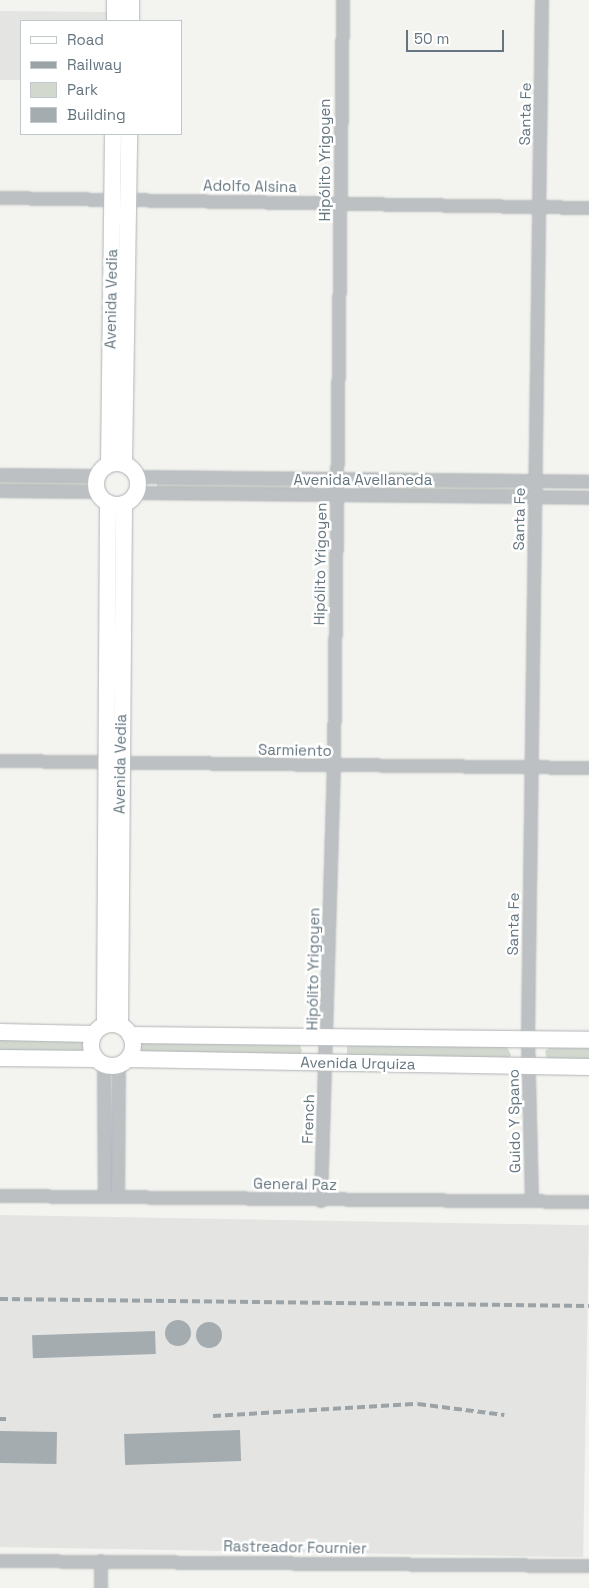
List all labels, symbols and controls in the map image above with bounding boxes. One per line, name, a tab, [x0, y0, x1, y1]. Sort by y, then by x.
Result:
legend	[20, 20, 182, 135]
scale bar	[409, 20, 506, 52]
text: 50 m	[414, 29, 449, 48]
text: Road	[67, 30, 104, 49]
text: Railway	[67, 55, 122, 74]
text: Park	[67, 80, 98, 99]
street label: Santa Fe	[515, 82, 535, 146]
street label: Hipólito Yrigoyen	[316, 98, 334, 222]
text: Building	[67, 105, 126, 124]
street label: Adolfo Alsina	[203, 176, 297, 196]
street label: Avenida Vedia	[101, 249, 121, 349]
street label: Avenida Avellaneda	[293, 471, 433, 489]
street label: Santa Fe	[509, 487, 529, 551]
street label: Hipólito Yrigoyen	[310, 502, 330, 626]
street label: Avenida Vedia	[110, 714, 130, 814]
street label: Sarmiento	[258, 740, 332, 760]
street label: Santa Fe	[503, 892, 523, 956]
street label: Hipólito Yrigoyen	[303, 907, 323, 1031]
street label: Avenida Urquiza	[300, 1053, 416, 1073]
street label: Guido Y Spano	[504, 1069, 524, 1173]
street label: French	[298, 1094, 318, 1144]
street label: General Paz	[253, 1174, 337, 1194]
street label: Rastreador Fournier	[223, 1537, 367, 1557]

